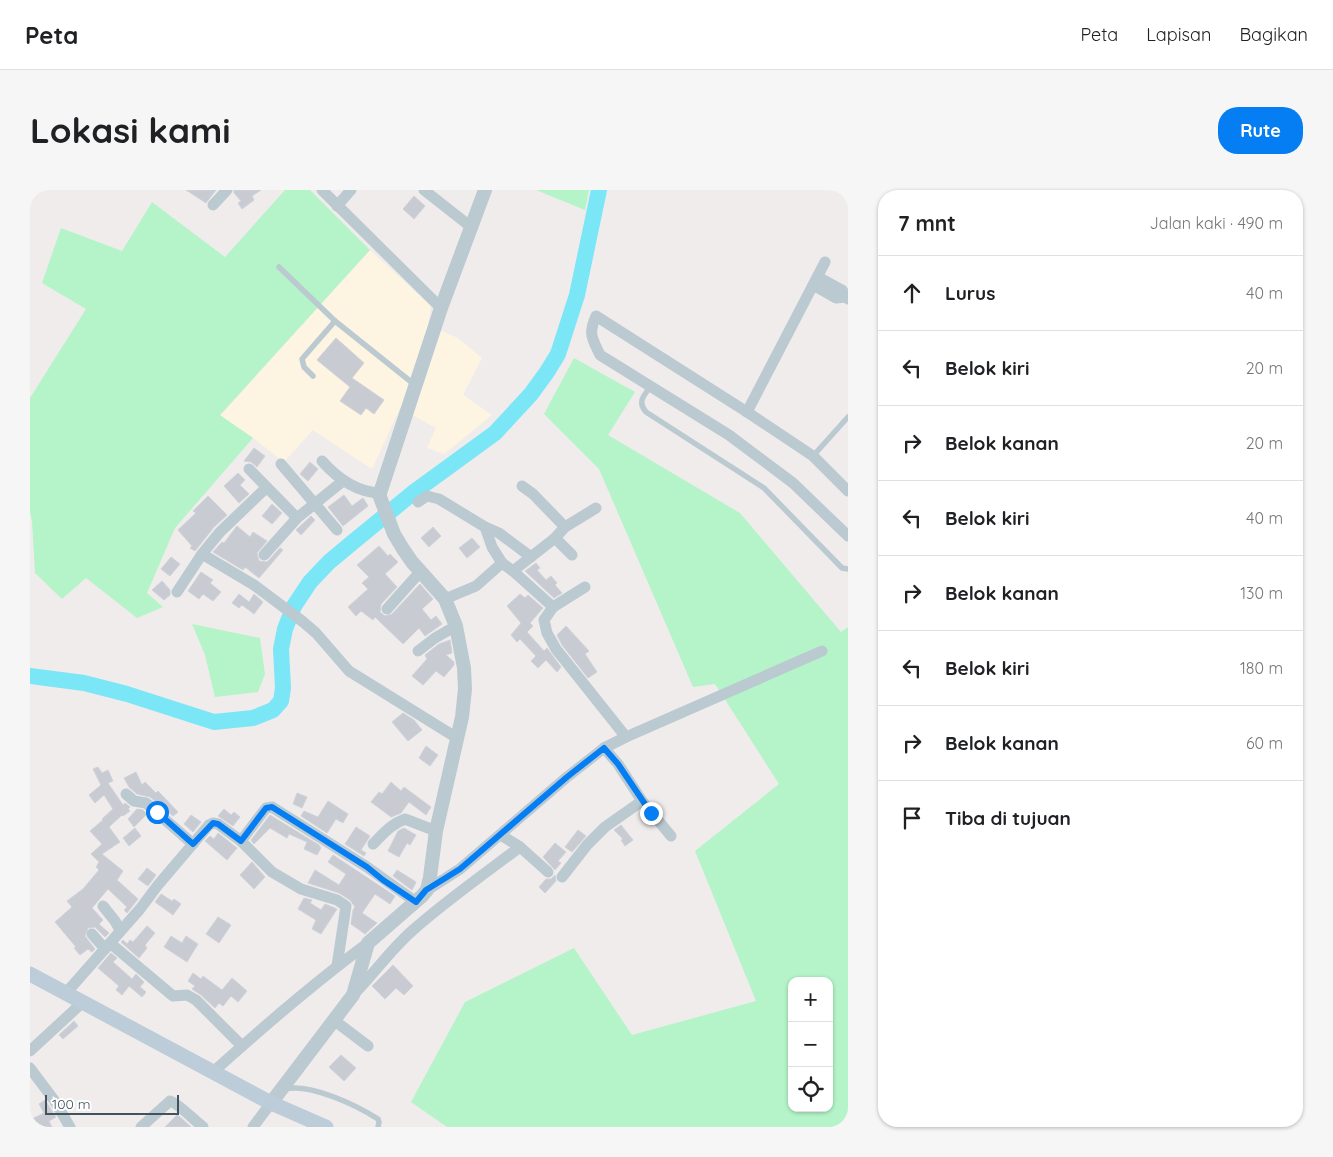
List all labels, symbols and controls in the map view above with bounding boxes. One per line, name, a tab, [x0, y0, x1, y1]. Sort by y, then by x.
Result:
text: Peta	[25, 20, 78, 50]
text: Peta	[1081, 23, 1118, 46]
text: Lapisan	[1146, 23, 1211, 46]
text: Bagikan	[1239, 23, 1308, 46]
button: Rute	[1218, 107, 1303, 154]
text: Lokasi kami	[30, 108, 230, 152]
text: 7 mnt	[898, 210, 956, 236]
text: Jalan kaki · 490 m	[1150, 213, 1283, 233]
icon: ahead	[898, 279, 926, 307]
text: Lurus	[945, 281, 995, 305]
text: 40 m	[1246, 283, 1283, 303]
icon: left	[898, 354, 926, 382]
text: Belok kiri	[945, 356, 1030, 380]
text: 20 m	[1246, 358, 1283, 378]
icon: right	[898, 429, 926, 457]
text: Belok kanan	[945, 431, 1059, 455]
text: 20 m	[1246, 433, 1283, 453]
icon: left	[898, 504, 926, 532]
text: Belok kiri	[945, 506, 1030, 530]
text: 40 m	[1246, 508, 1283, 528]
icon: right	[898, 579, 926, 607]
text: Belok kanan	[945, 581, 1059, 605]
text: 130 m	[1240, 583, 1283, 603]
icon: left	[898, 654, 926, 682]
text: Belok kiri	[945, 656, 1030, 680]
text: 180 m	[1240, 658, 1283, 678]
icon: right	[898, 729, 926, 757]
text: Belok kanan	[945, 731, 1059, 755]
text: 60 m	[1246, 733, 1283, 753]
route start	[146, 801, 169, 824]
route end	[640, 802, 663, 825]
icon: arrive	[898, 804, 926, 832]
text: Tiba di tujuan	[945, 806, 1071, 830]
map controls	[788, 977, 833, 1112]
button: +	[788, 977, 833, 1022]
button: −	[788, 1022, 833, 1067]
button: locate	[788, 1067, 833, 1112]
scale bar	[45, 1092, 179, 1115]
text: 100 m	[52, 1095, 90, 1113]

